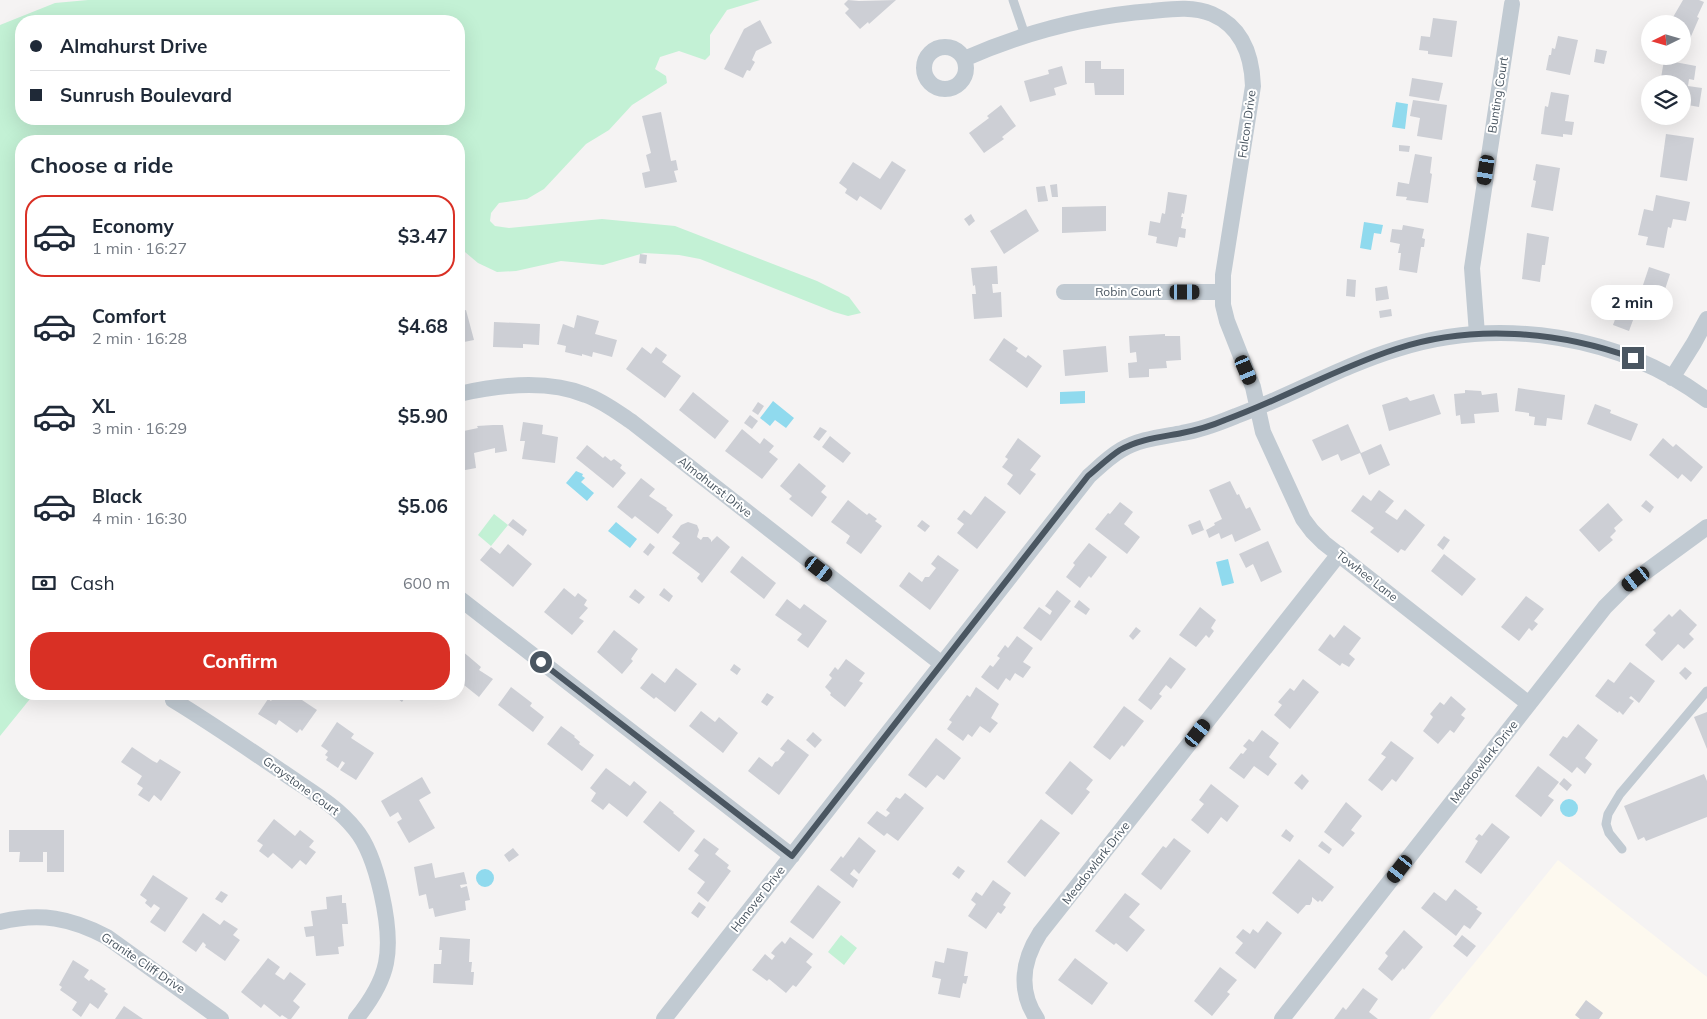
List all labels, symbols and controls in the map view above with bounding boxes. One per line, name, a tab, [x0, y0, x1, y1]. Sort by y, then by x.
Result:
north arrow	[1641, 15, 1691, 65]
map controls	[1641, 15, 1691, 125]
text: Almahurst Drive	[60, 34, 208, 58]
street label: Bunting Court	[1484, 56, 1511, 134]
button: layers	[1641, 75, 1691, 125]
text: Sunrush Boulevard	[60, 83, 232, 107]
street label: Falcon Drive	[1234, 89, 1259, 159]
text: Choose a ride	[30, 151, 173, 179]
car	[1476, 154, 1495, 186]
icon: car	[32, 214, 77, 259]
text: Economy	[92, 214, 174, 238]
text: $3.47	[398, 224, 448, 248]
text: 1 min · 16:27	[92, 238, 187, 258]
street label: Robin Court	[1095, 284, 1161, 299]
car	[1170, 285, 1200, 300]
callout: 2 min	[1592, 286, 1674, 320]
text: 2 min	[1611, 292, 1653, 312]
icon: car	[32, 304, 77, 349]
text: Comfort	[92, 304, 166, 328]
text: $4.68	[398, 314, 448, 338]
text: 2 min · 16:28	[92, 328, 187, 348]
route end	[1622, 347, 1644, 369]
car	[1233, 353, 1258, 387]
icon: car	[32, 394, 77, 439]
text: XL	[92, 394, 115, 418]
text: $5.90	[398, 404, 448, 428]
text: 3 min · 16:29	[92, 418, 187, 438]
street label: Almahurst Drive	[675, 453, 755, 520]
icon: car	[32, 484, 77, 529]
text: Black	[92, 484, 142, 508]
text: $5.06	[398, 494, 448, 518]
text: 4 min · 16:30	[92, 508, 187, 528]
street label: Towhee Lane	[1334, 547, 1401, 604]
car	[802, 554, 835, 584]
car	[1619, 564, 1652, 594]
icon: cash	[30, 569, 58, 597]
text: Cash	[70, 571, 115, 595]
text: 600 m	[403, 573, 450, 593]
button: Confirm	[30, 632, 450, 690]
route start	[530, 651, 552, 673]
car	[1182, 717, 1213, 749]
street label: Meadowlark Drive	[1447, 717, 1521, 806]
street label: Graystone Court	[260, 753, 342, 818]
street label: Meadowlark Drive	[1059, 818, 1133, 907]
car	[1384, 853, 1415, 885]
street label: Hanover Drive	[727, 863, 788, 935]
street label: Granite Cliff Drive	[98, 929, 188, 996]

